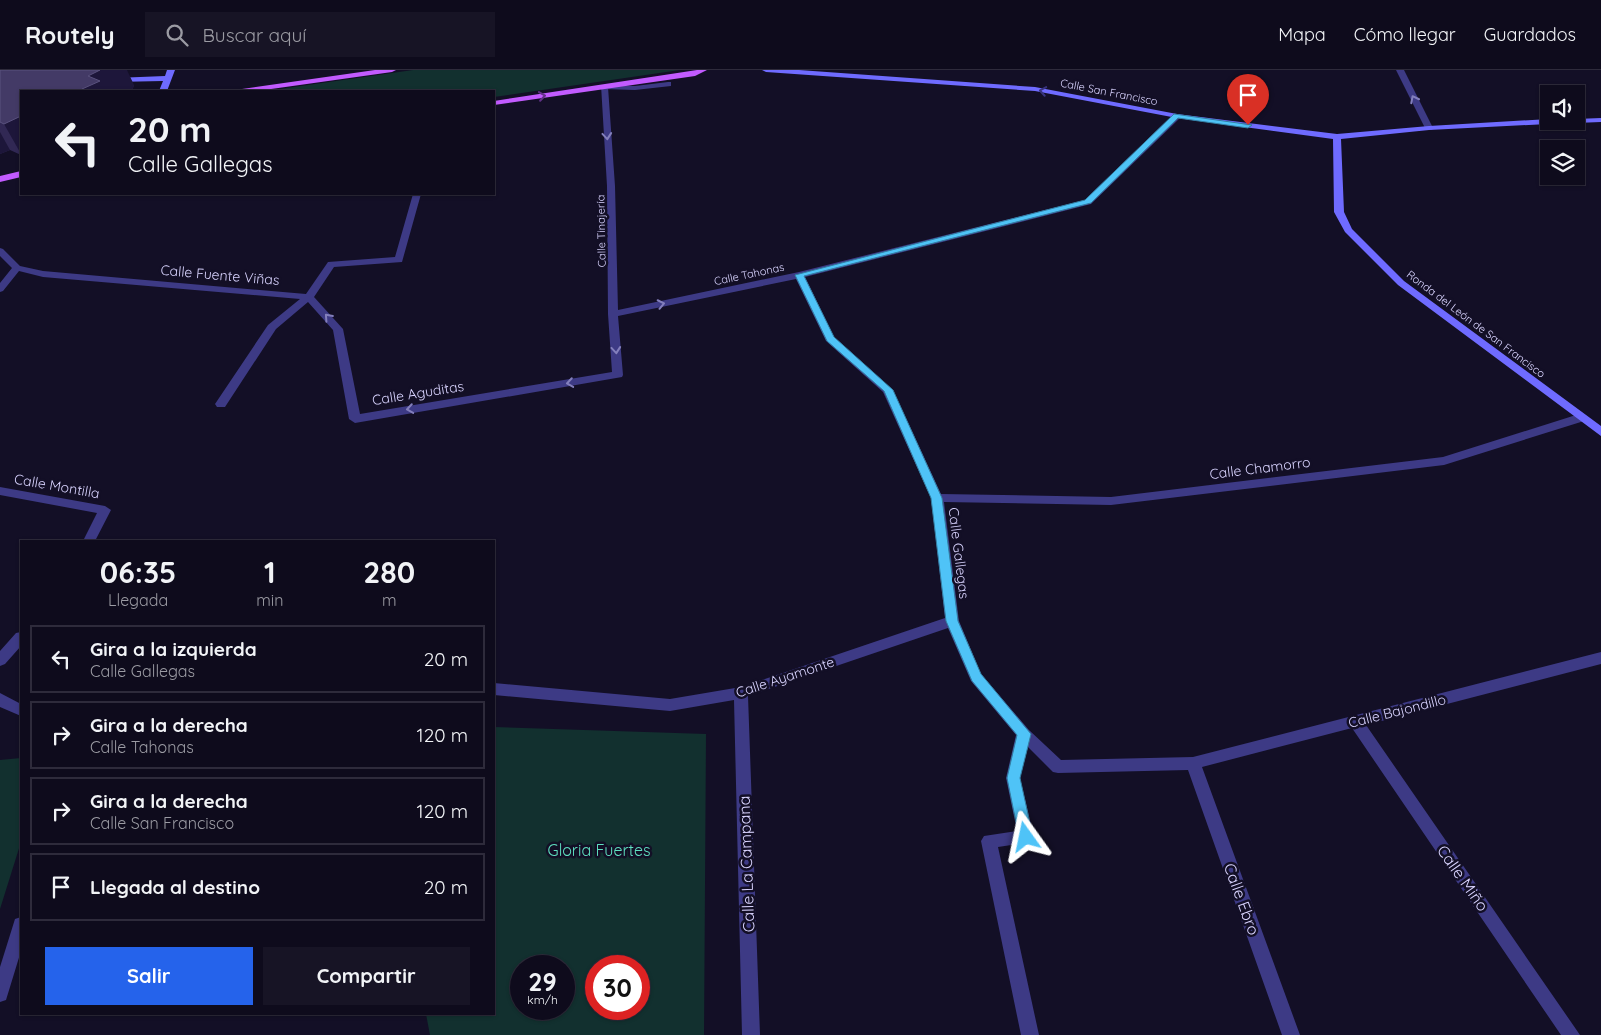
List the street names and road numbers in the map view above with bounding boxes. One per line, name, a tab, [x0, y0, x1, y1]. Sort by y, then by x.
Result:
street label: Calle San Francisco	[1059, 76, 1159, 108]
street label: Calle Tinajería	[593, 195, 609, 267]
street label: Calle Tahonas	[713, 260, 785, 288]
street label: Calle Fuente Viñas	[160, 261, 280, 289]
street label: Ronda del León de San Francisco	[1404, 267, 1548, 381]
street label: Calle Aguditas	[371, 377, 465, 409]
street label: Calle Chamorro	[1209, 453, 1311, 483]
street label: Calle Montilla	[13, 470, 101, 502]
street label: Calle Gallegas	[944, 506, 974, 600]
street label: Calle Ayamonte	[733, 653, 837, 701]
street label: Calle Bajondillo	[1346, 690, 1448, 732]
street label: Calle La Campana	[734, 795, 758, 933]
street label: Calle Miño	[1433, 841, 1493, 915]
street label: Calle Ebro	[1220, 860, 1264, 938]

